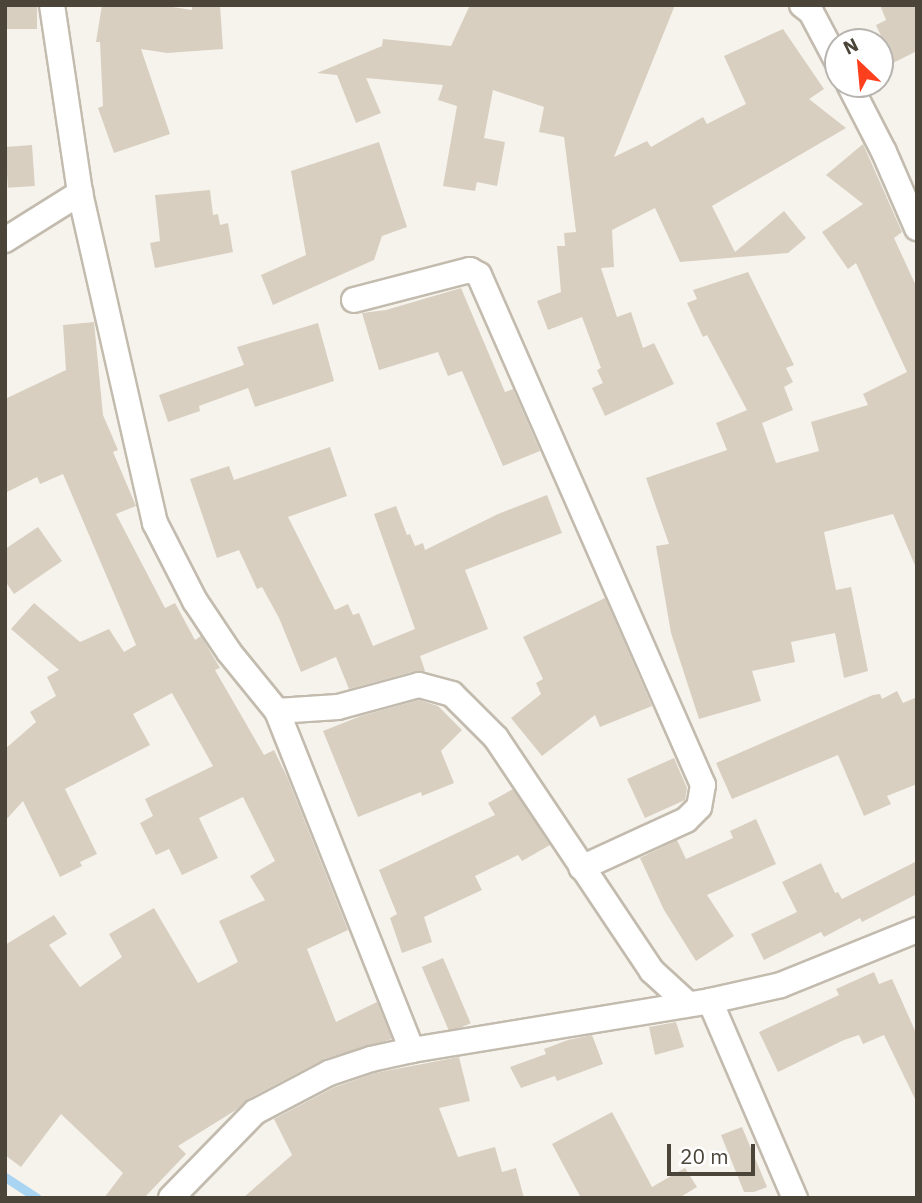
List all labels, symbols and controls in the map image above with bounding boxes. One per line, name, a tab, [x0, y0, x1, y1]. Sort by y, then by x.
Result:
north arrow	[824, 28, 894, 98]
text: N	[839, 32, 862, 60]
scale bar	[670, 1130, 758, 1174]
text: 20 m	[680, 1142, 729, 1170]

